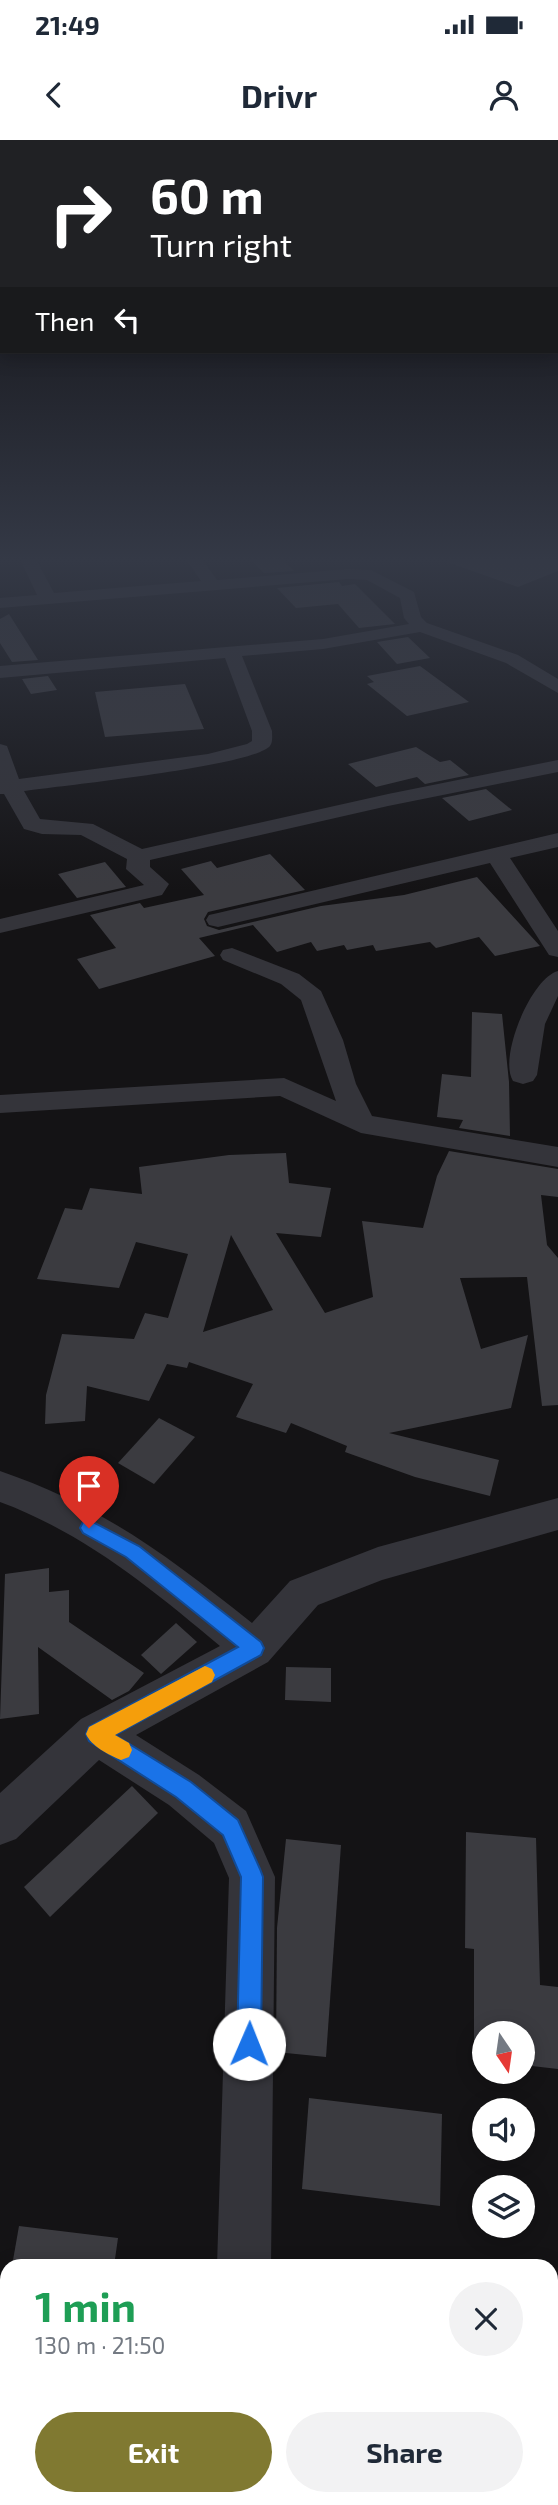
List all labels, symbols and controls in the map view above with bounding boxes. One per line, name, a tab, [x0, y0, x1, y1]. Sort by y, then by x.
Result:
text: 21:49	[35, 9, 100, 40]
icon: back	[35, 76, 73, 114]
text: Drivr	[241, 76, 317, 114]
icon: person	[485, 76, 523, 114]
text: 60 m	[150, 165, 264, 224]
icon: right	[35, 168, 126, 259]
text: Turn right	[150, 225, 292, 263]
icon: left	[108, 301, 146, 339]
text: Then	[35, 305, 94, 336]
pin	[59, 1456, 119, 1528]
icon: arrive	[70, 1467, 108, 1505]
position arrow	[212, 2007, 286, 2081]
north arrow	[472, 2021, 536, 2084]
map controls	[472, 2021, 535, 2238]
button: sound	[472, 2098, 535, 2161]
button: layers	[472, 2175, 535, 2238]
text: 1 min	[35, 2280, 136, 2330]
button: close	[449, 2282, 523, 2356]
text: 130 m · 21:50	[35, 2331, 165, 2359]
button: Exit	[35, 2412, 272, 2492]
button: Share	[286, 2412, 523, 2492]

